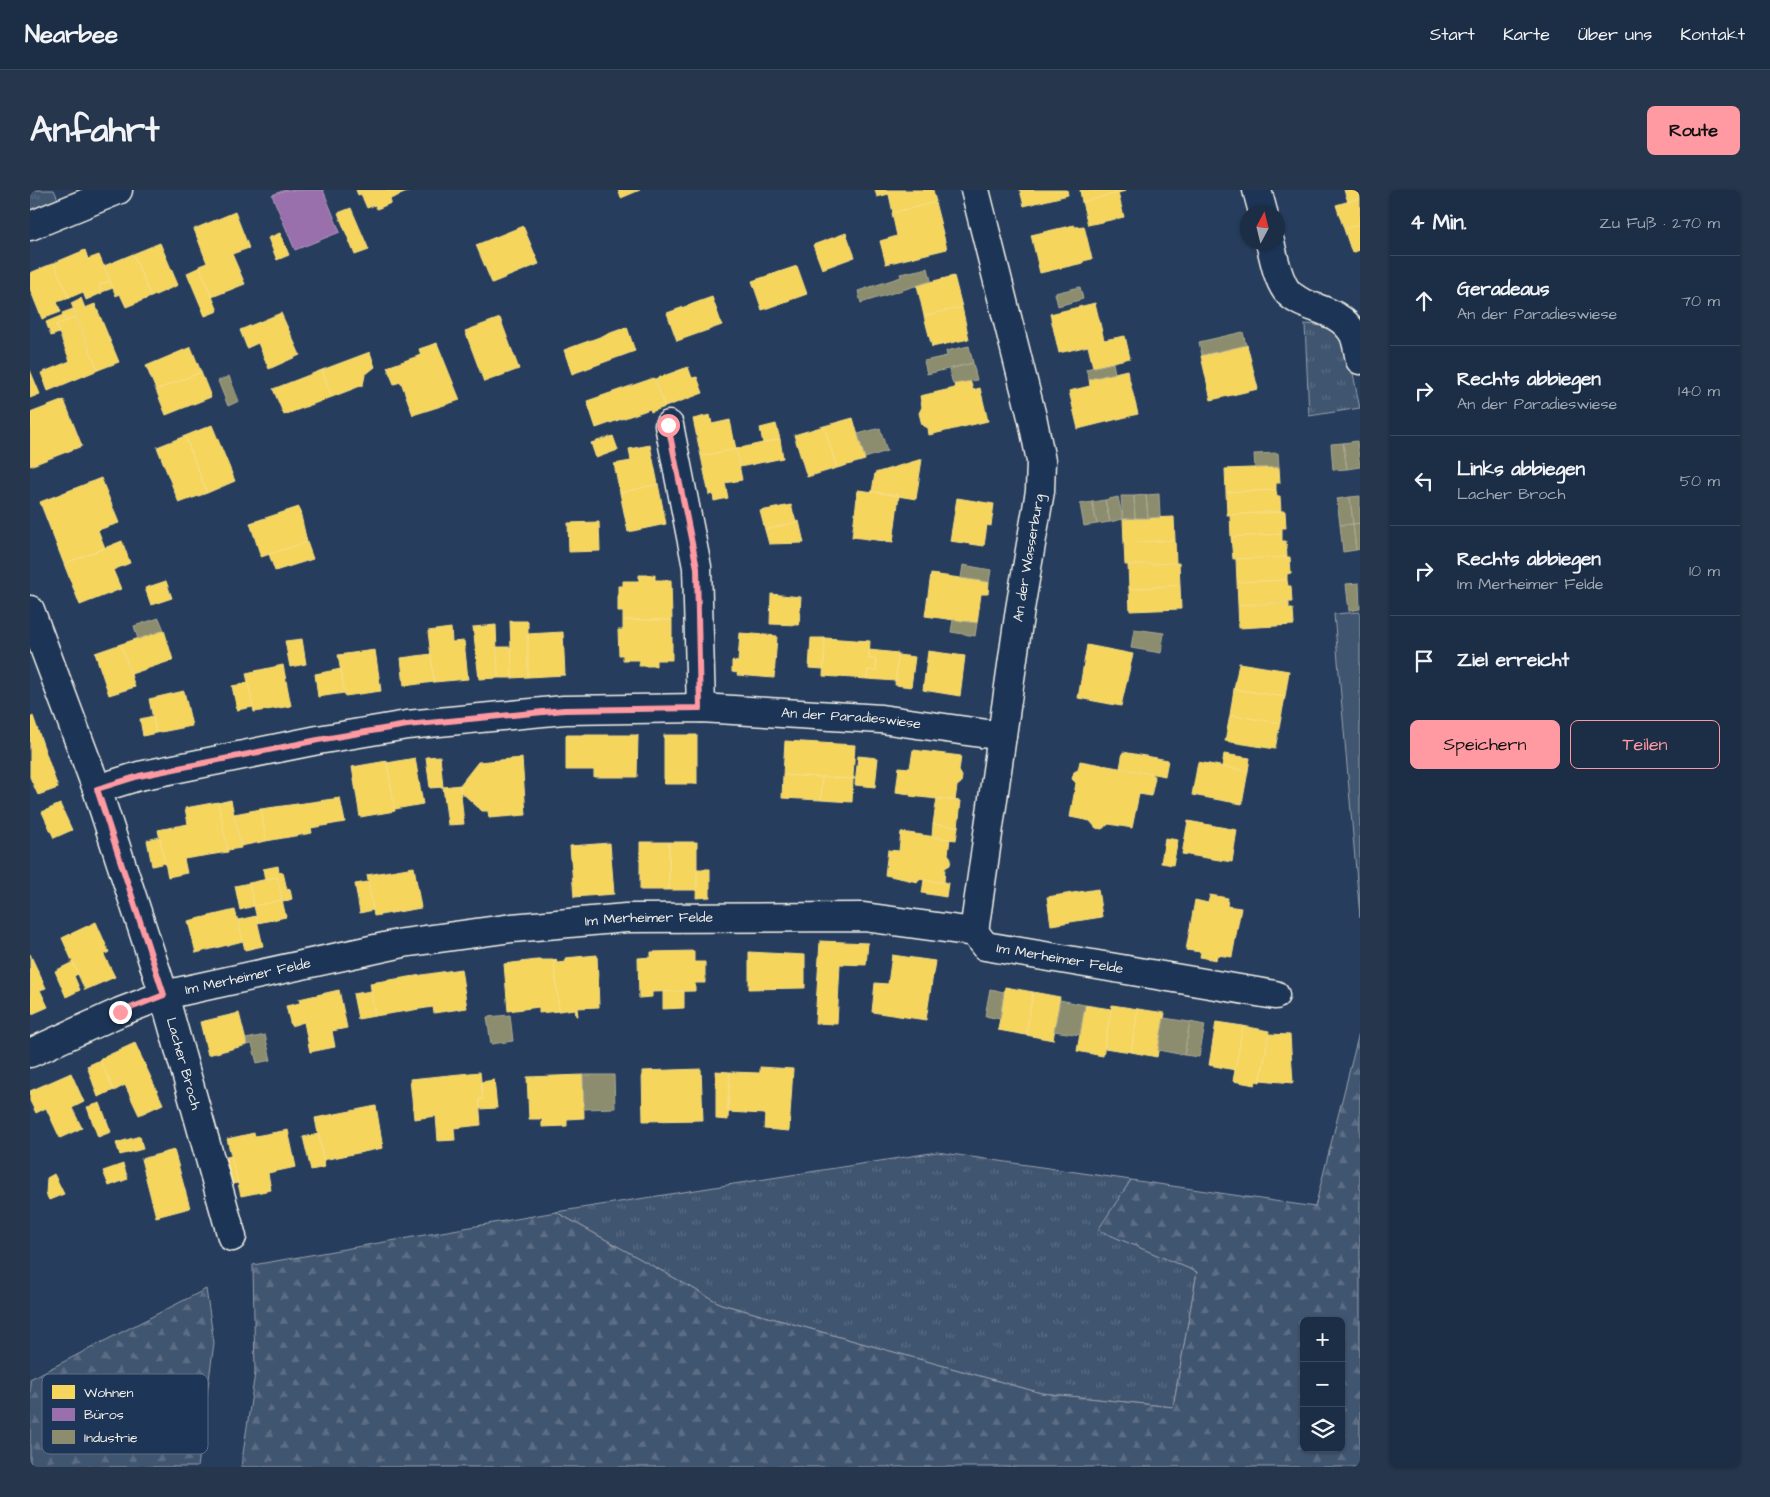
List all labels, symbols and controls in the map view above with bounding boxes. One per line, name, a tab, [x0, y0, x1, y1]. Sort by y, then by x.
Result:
text: Nearbee	[25, 18, 118, 52]
text: Start	[1430, 22, 1475, 47]
text: Karte	[1503, 22, 1550, 47]
text: Über uns	[1578, 22, 1652, 47]
text: Kontakt	[1680, 22, 1745, 47]
text: Anfahrt	[30, 106, 159, 155]
button: Route	[1647, 106, 1740, 155]
north arrow	[1240, 205, 1285, 250]
text: 4 Min.	[1410, 208, 1467, 237]
text: Zu Fuß · 270 m	[1599, 212, 1720, 234]
text: Geradeaus	[1457, 276, 1549, 303]
icon: ahead	[1410, 287, 1438, 315]
text: 70 m	[1681, 290, 1720, 312]
text: An der Paradieswiese	[1457, 303, 1617, 325]
text: Rechts abbiegen	[1457, 366, 1601, 393]
icon: right	[1410, 377, 1438, 405]
text: 140 m	[1678, 380, 1720, 402]
text: An der Paradieswiese	[1457, 393, 1617, 415]
route start	[657, 414, 680, 437]
text: Links abbiegen	[1457, 456, 1585, 483]
icon: left	[1410, 467, 1438, 495]
text: 50 m	[1680, 470, 1720, 492]
text: Lacher Broch	[1457, 483, 1565, 505]
street label: An der Wasserburg	[1008, 493, 1049, 623]
text: Rechts abbiegen	[1457, 546, 1601, 573]
icon: right	[1410, 557, 1438, 585]
text: 10 m	[1689, 560, 1720, 582]
text: Im Merheimer Felde	[1457, 573, 1603, 595]
icon: arrive	[1410, 647, 1438, 675]
text: Ziel erreicht	[1457, 647, 1569, 674]
street label: An der Paradieswiese	[781, 703, 923, 735]
button: Speichern	[1410, 720, 1560, 769]
button: Teilen	[1570, 720, 1720, 769]
street label: Im Merheimer Felde	[584, 908, 713, 932]
street label: Im Merheimer Felde	[995, 938, 1125, 979]
street label: Im Merheimer Felde	[183, 953, 313, 1000]
route end	[109, 1001, 132, 1024]
street label: Lacher Broch	[161, 1015, 206, 1112]
map controls	[1300, 1317, 1345, 1452]
button: +	[1300, 1317, 1345, 1362]
button: −	[1300, 1362, 1345, 1407]
legend	[42, 1374, 208, 1454]
text: Wohnen	[84, 1383, 134, 1403]
text: Büros	[84, 1405, 124, 1425]
button: layers	[1300, 1407, 1345, 1452]
text: Industrie	[84, 1428, 138, 1448]

